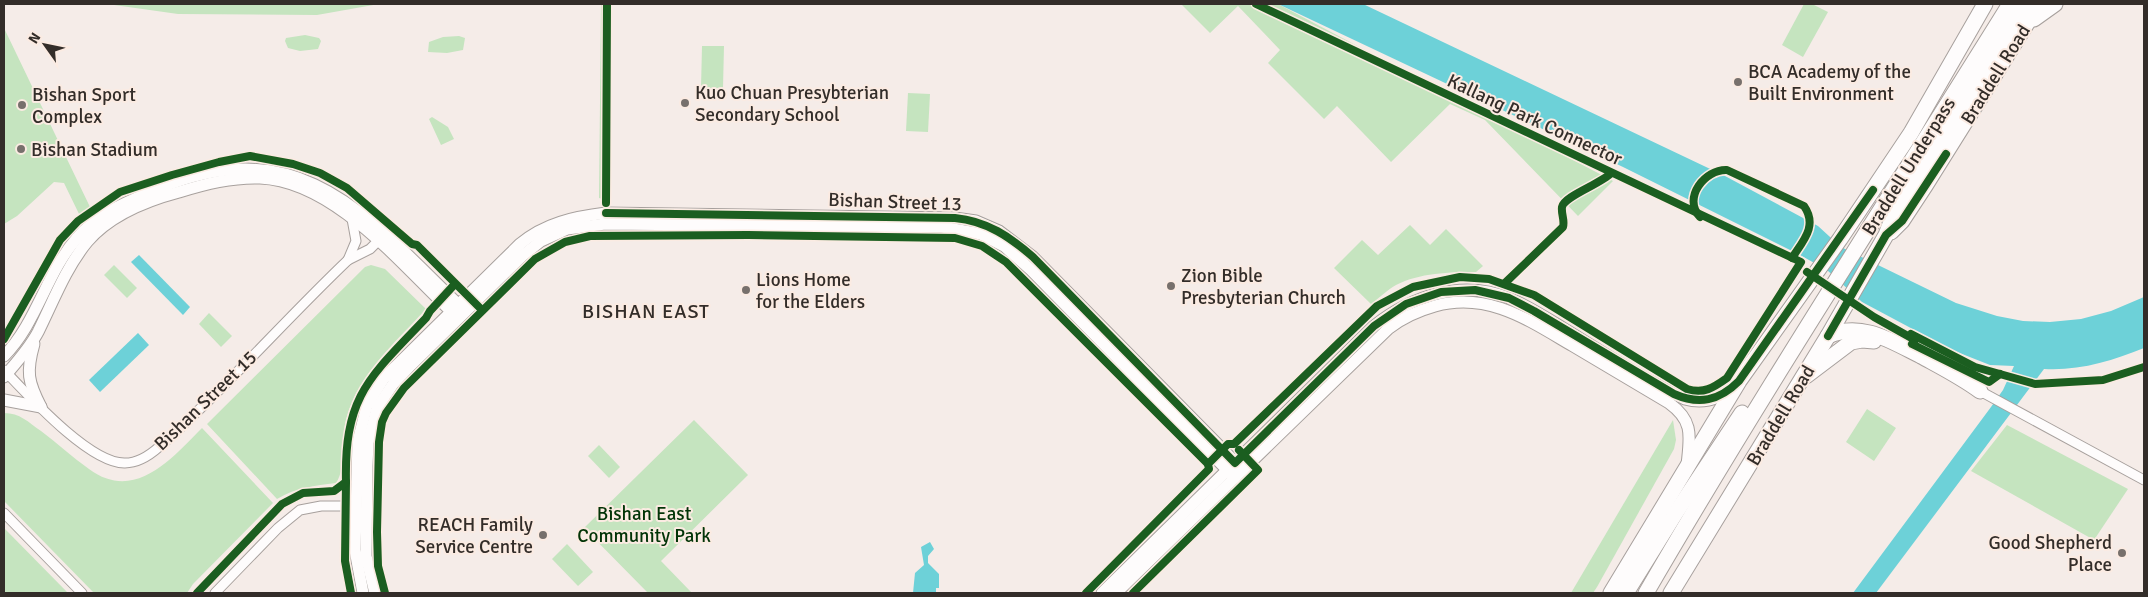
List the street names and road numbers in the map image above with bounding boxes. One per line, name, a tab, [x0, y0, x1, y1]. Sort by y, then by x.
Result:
street label: Braddell Road	[1956, 20, 2036, 129]
street label: Kallang Park Connector	[1443, 69, 1626, 171]
street label: Braddell Underpass	[1857, 93, 1961, 240]
street label: Bishan Street 13	[828, 188, 962, 216]
street label: Bishan Street 15	[149, 346, 262, 456]
street label: Braddell Road	[1741, 361, 1820, 470]

